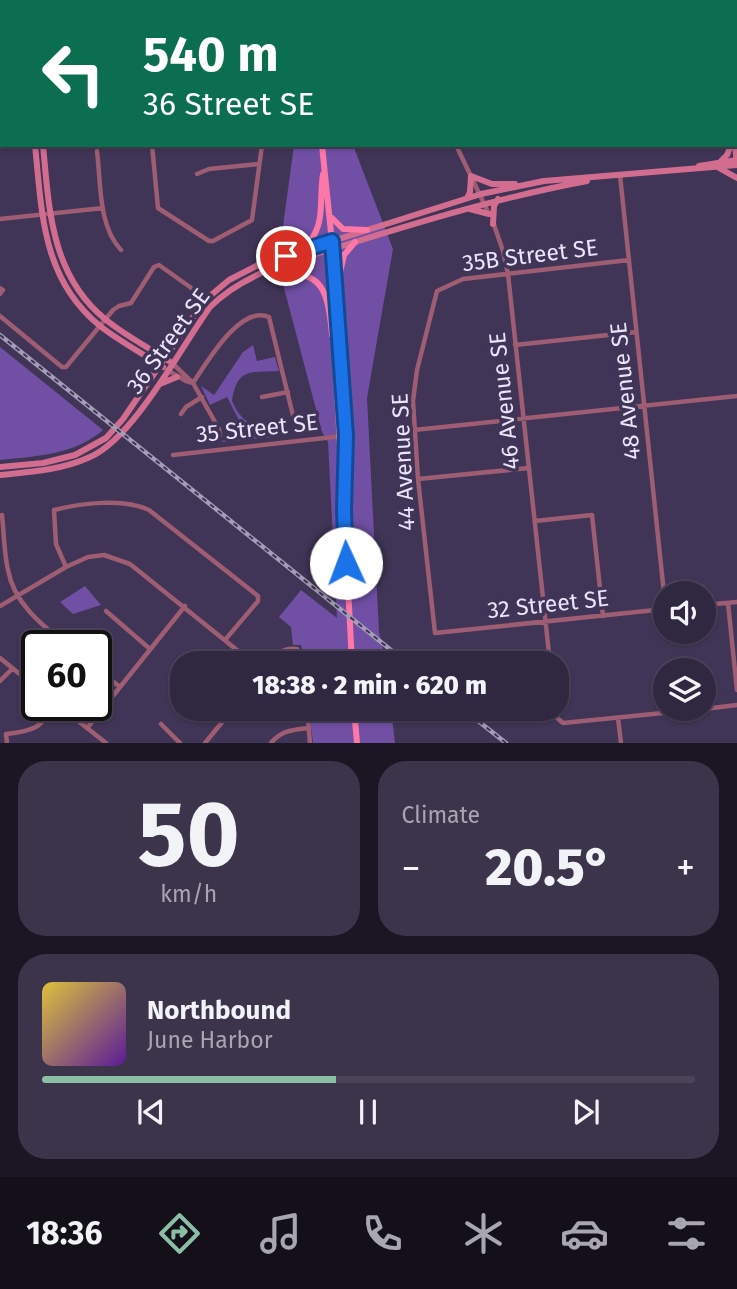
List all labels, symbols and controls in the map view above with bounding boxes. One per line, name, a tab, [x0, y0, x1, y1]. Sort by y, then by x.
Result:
text: 540 m	[143, 25, 279, 84]
icon: left	[28, 28, 119, 119]
text: 36 Street SE	[143, 85, 314, 123]
pin	[256, 226, 316, 286]
street label: 35B Street SE	[461, 233, 599, 277]
icon: arrive	[267, 237, 305, 275]
street label: 36 Street SE	[120, 283, 216, 399]
street label: 48 Avenue SE	[604, 321, 646, 461]
street label: 46 Avenue SE	[483, 331, 525, 471]
street label: 44 Avenue SE	[385, 392, 421, 532]
street label: 35 Street SE	[195, 408, 319, 448]
position arrow	[309, 526, 383, 600]
map controls	[653, 581, 716, 721]
button: sound	[653, 581, 716, 644]
street label: 32 Street SE	[486, 584, 610, 624]
speed limit sign: 60	[21, 630, 112, 721]
button: layers	[653, 658, 716, 721]
text: 18:38 · 2 min · 620 m	[252, 670, 487, 701]
text: 50	[138, 780, 240, 889]
text: Climate	[402, 801, 480, 829]
text: 20.5°	[485, 836, 611, 899]
text: −	[402, 845, 421, 891]
text: +	[676, 845, 695, 891]
text: km/h	[160, 880, 217, 908]
text: Northbound	[147, 995, 291, 1026]
text: June Harbor	[147, 1026, 273, 1054]
icon: previous	[132, 1093, 170, 1131]
icon: pause	[349, 1093, 387, 1131]
icon: next	[567, 1093, 605, 1131]
icon: directions	[155, 1209, 204, 1258]
icon: music	[256, 1209, 305, 1258]
icon: phone	[358, 1209, 407, 1258]
icon: climate	[459, 1209, 508, 1258]
icon: car	[560, 1209, 609, 1258]
icon: filters	[662, 1209, 711, 1258]
text: 18:36	[26, 1214, 103, 1252]

